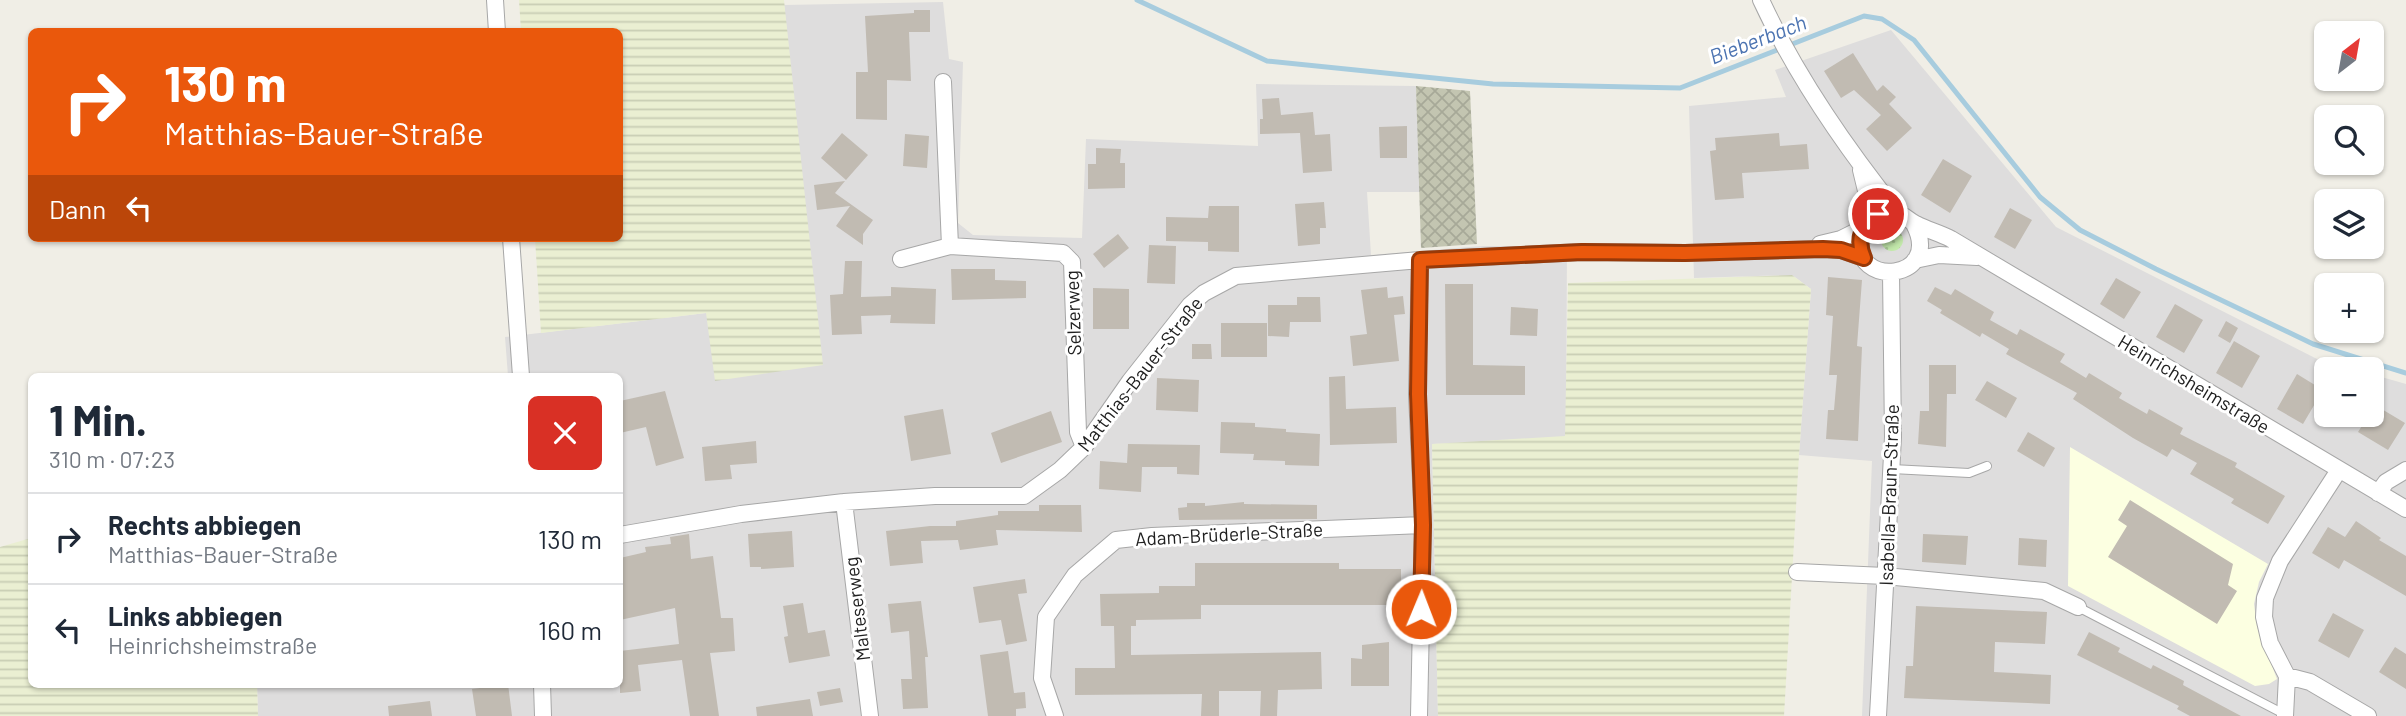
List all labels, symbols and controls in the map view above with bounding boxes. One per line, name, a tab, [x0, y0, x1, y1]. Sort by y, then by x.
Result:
water label: Bieberbach	[1705, 9, 1809, 69]
north arrow	[2314, 21, 2384, 91]
map controls	[2314, 21, 2384, 427]
text: 130 m	[164, 53, 286, 112]
icon: right	[49, 56, 140, 147]
button: search	[2314, 105, 2384, 175]
text: Matthias-Bauer-Straße	[164, 113, 484, 151]
pin	[1848, 184, 1908, 244]
icon: left	[120, 189, 158, 227]
button: layers	[2314, 189, 2384, 259]
text: Dann	[49, 193, 106, 224]
icon: arrive	[1859, 195, 1897, 233]
street label: Selzerweg	[1060, 270, 1085, 356]
button: +	[2314, 273, 2384, 343]
street label: Matthias-Bauer-Straße	[1072, 292, 1207, 456]
street label: Heinrichsheimstraße	[2114, 329, 2274, 438]
button: −	[2314, 357, 2384, 427]
text: 1 Min.	[49, 394, 147, 444]
button: close	[528, 396, 602, 470]
street label: Isabella-Braun-Straße	[1874, 404, 1903, 586]
text: 310 m · 07:23	[49, 445, 175, 473]
text: Rechts abbiegen	[108, 509, 301, 540]
street label: Adam-Brüderle-Straße	[1134, 517, 1324, 550]
icon: right	[49, 520, 87, 558]
text: 130 m	[538, 523, 602, 554]
text: Matthias-Bauer-Straße	[108, 540, 338, 568]
street label: Malteserweg	[839, 556, 874, 662]
position arrow	[1384, 572, 1458, 646]
text: Links abbiegen	[108, 600, 282, 631]
icon: left	[49, 611, 87, 649]
text: 160 m	[538, 614, 602, 645]
text: Heinrichsheimstraße	[108, 631, 317, 659]

